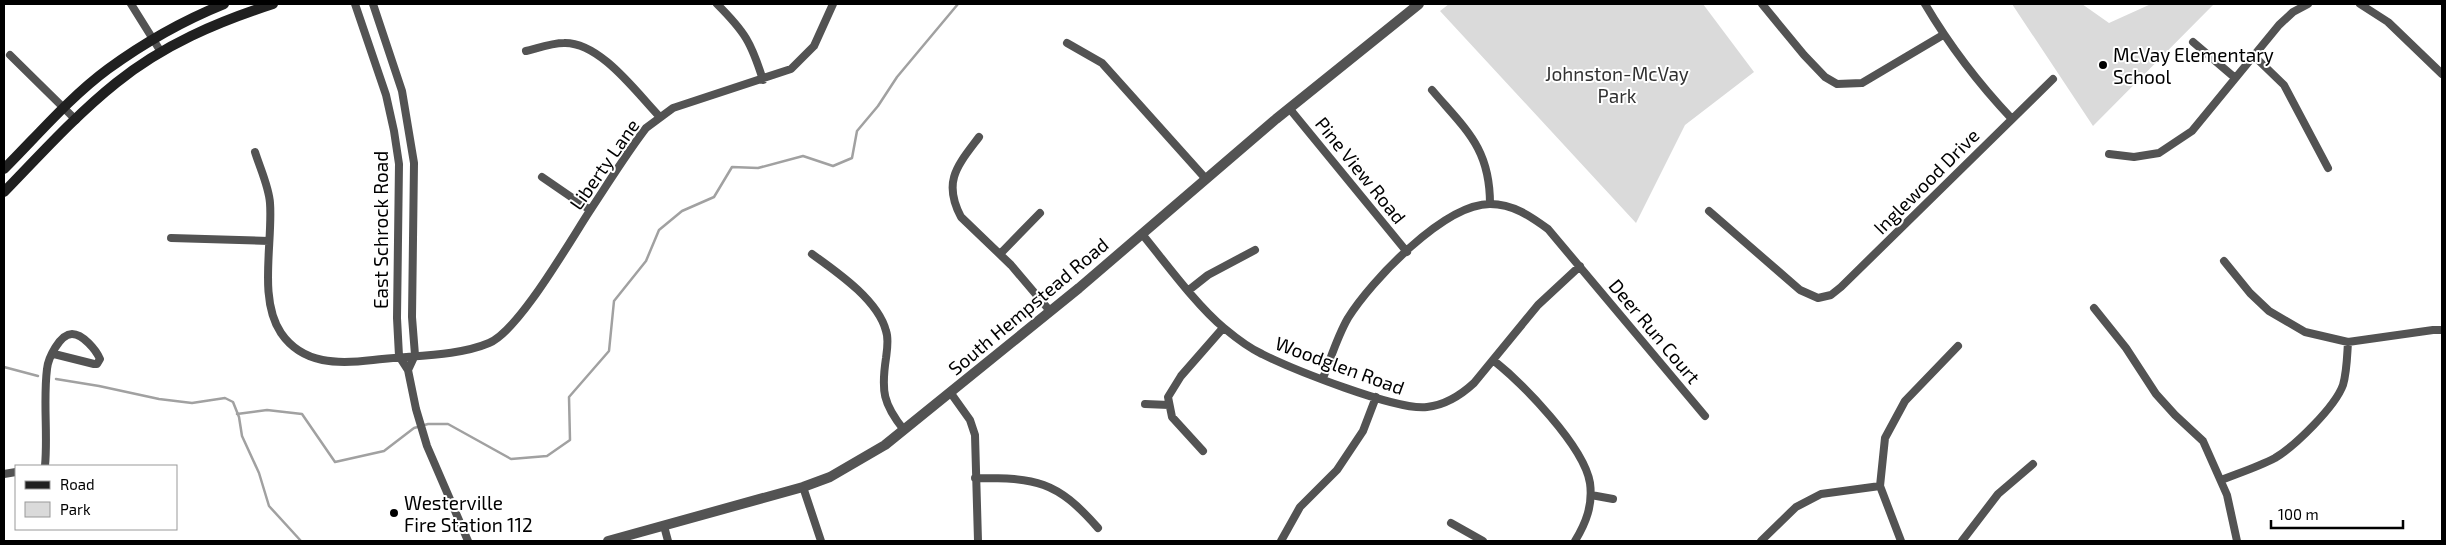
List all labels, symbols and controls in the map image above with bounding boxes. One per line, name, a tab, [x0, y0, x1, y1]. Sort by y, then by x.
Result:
place label: McVay Elementary School	[2113, 43, 2274, 88]
marker: McVay Elementary School	[2097, 59, 2109, 71]
park label: Johnston-McVay Park	[1545, 62, 1689, 107]
street label: Pine View Road	[1311, 112, 1411, 228]
street label: Liberty Lane	[564, 114, 644, 214]
street label: Inglewood Drive	[1868, 123, 1984, 239]
street label: East Schrock Road	[369, 151, 392, 309]
street label: South Hempstead Road	[943, 232, 1113, 380]
street label: Deer Run Court	[1605, 274, 1705, 388]
street label: Woodglen Road	[1272, 331, 1408, 399]
legend	[15, 465, 178, 530]
text: Road	[60, 475, 95, 493]
place label: Westerville Fire Station 112	[404, 491, 533, 536]
scale bar	[2271, 498, 2404, 530]
text: Park	[60, 500, 91, 518]
text: 100 m	[2278, 505, 2319, 523]
marker: Westerville Fire Station 112	[388, 507, 400, 519]

